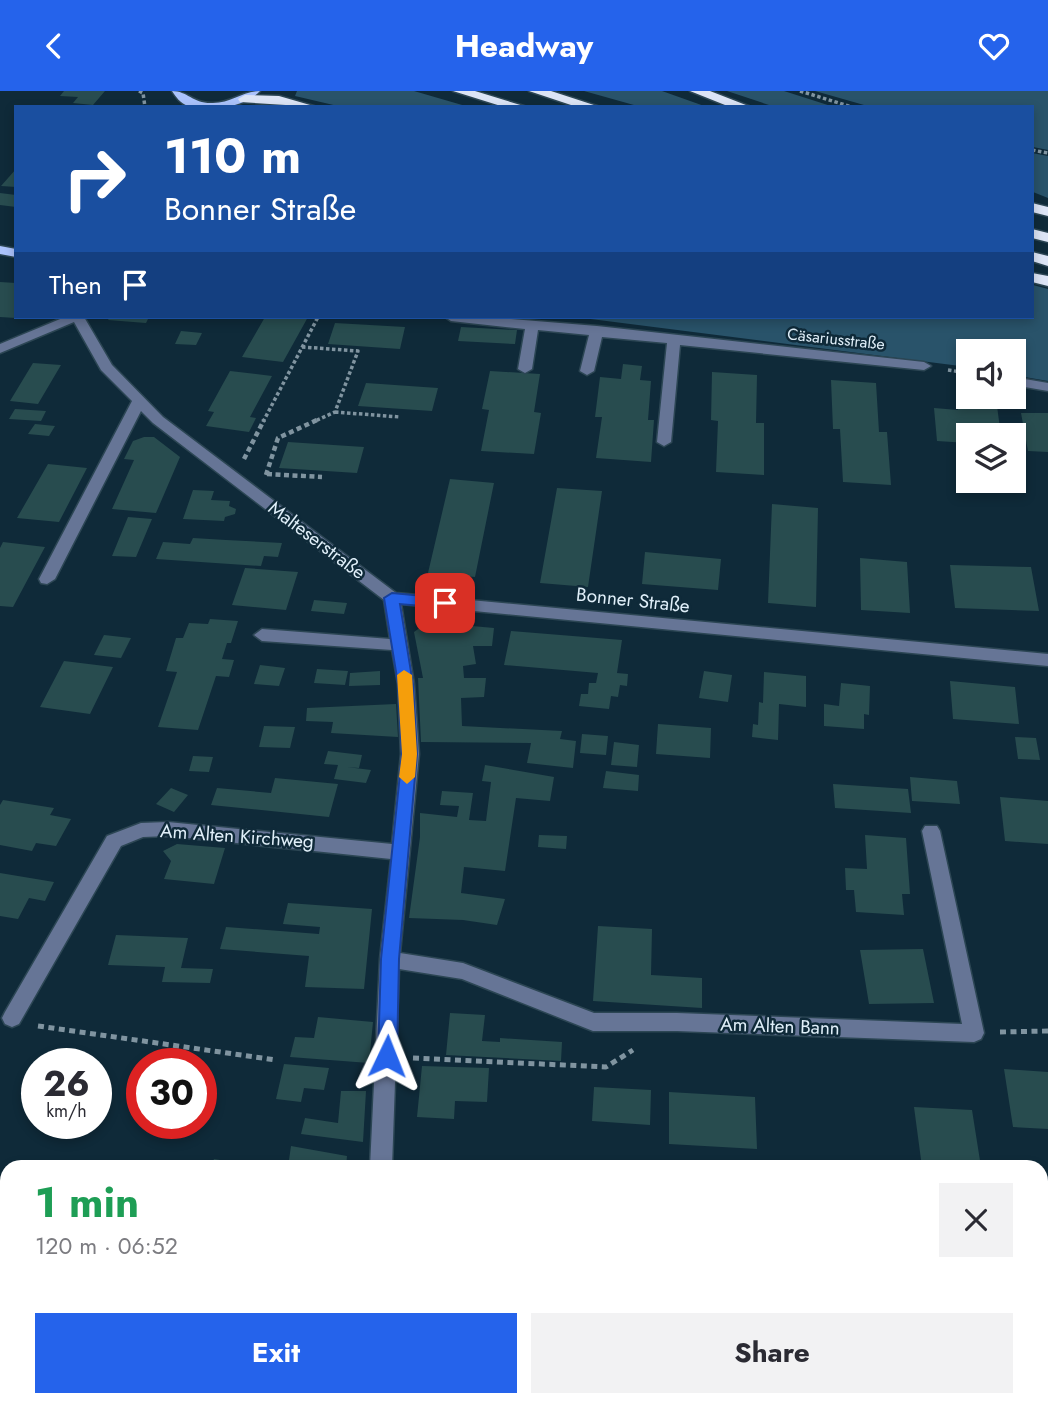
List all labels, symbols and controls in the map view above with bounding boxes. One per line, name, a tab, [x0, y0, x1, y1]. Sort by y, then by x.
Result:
text: Headway	[455, 23, 593, 69]
icon: back	[35, 27, 73, 65]
icon: heart	[975, 27, 1013, 65]
text: 110 m	[164, 121, 301, 191]
icon: right	[49, 133, 140, 224]
text: Bonner Straße	[164, 186, 356, 232]
text: Then	[49, 266, 102, 304]
icon: arrive	[116, 266, 154, 304]
street label: Cäsariusstraße	[786, 322, 886, 356]
map controls	[956, 339, 1026, 493]
button: sound	[956, 339, 1026, 409]
button: layers	[956, 423, 1026, 493]
street label: Malteserstraße	[263, 494, 371, 586]
pin	[415, 573, 475, 633]
street label: Bonner Straße	[575, 581, 691, 619]
icon: arrive	[426, 584, 464, 622]
street label: Am Alten Kirchweg	[159, 817, 315, 855]
street label: Am Alten Bann	[720, 1010, 840, 1042]
position arrow	[350, 1019, 424, 1093]
speed limit sign: 30	[126, 1048, 217, 1139]
text: 26	[43, 1059, 90, 1109]
text: km/h	[46, 1098, 87, 1124]
text: 1 min	[35, 1172, 139, 1233]
button: close	[939, 1183, 1013, 1257]
text: 120 m · 06:52	[35, 1229, 178, 1263]
button: Exit	[35, 1313, 517, 1393]
button: Share	[531, 1313, 1013, 1393]

